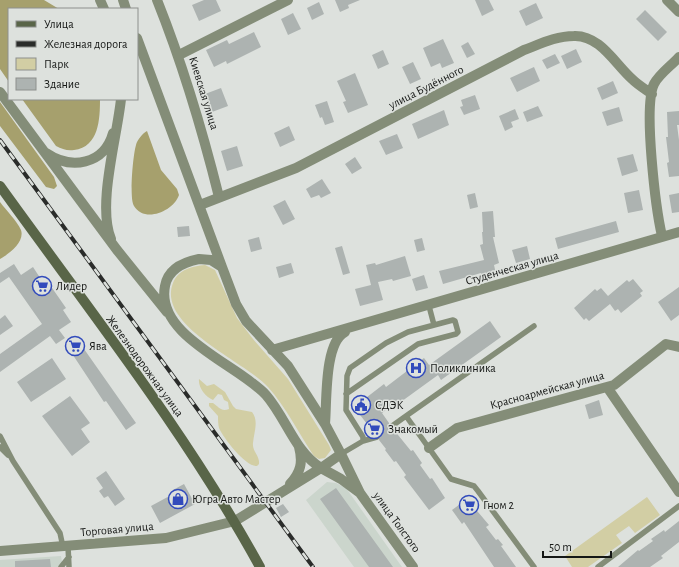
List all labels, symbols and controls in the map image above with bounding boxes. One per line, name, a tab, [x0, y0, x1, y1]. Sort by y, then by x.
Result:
legend	[8, 8, 138, 100]
text: Улица	[44, 18, 74, 30]
text: Железная дорога	[44, 38, 128, 50]
street label: Киевская улица	[186, 55, 221, 132]
text: Парк	[44, 58, 69, 70]
street label: улица Будённого	[386, 63, 466, 112]
text: Здание	[44, 78, 80, 90]
street label: Студенческая улица	[464, 249, 561, 288]
supermarket icon: Лидер	[31, 275, 53, 297]
place label: Лидер	[56, 280, 87, 292]
street label: Железнодорожная улица	[103, 313, 186, 420]
supermarket icon: Ява	[64, 335, 86, 357]
place label: Ява	[89, 340, 107, 352]
hospital icon: Поликлиника	[405, 357, 427, 379]
place label: Поликлиника	[430, 362, 496, 374]
street label: Красноармейская улица	[489, 369, 606, 412]
public building icon: СДЭК	[350, 394, 372, 416]
place label: СДЭК	[375, 399, 404, 411]
supermarket icon: Знакомый	[363, 418, 385, 440]
place label: Знакомый	[388, 423, 438, 435]
shop icon: Югра Авто Мастер	[167, 488, 189, 510]
street label: улица Толстого	[370, 489, 423, 555]
place label: Югра Авто Мастер	[192, 493, 281, 505]
supermarket icon: Гном 2	[458, 494, 480, 516]
place label: Гном 2	[483, 499, 515, 511]
street label: Торговая улица	[80, 520, 155, 539]
scale bar	[543, 533, 611, 559]
text: 50 m	[549, 541, 572, 553]

